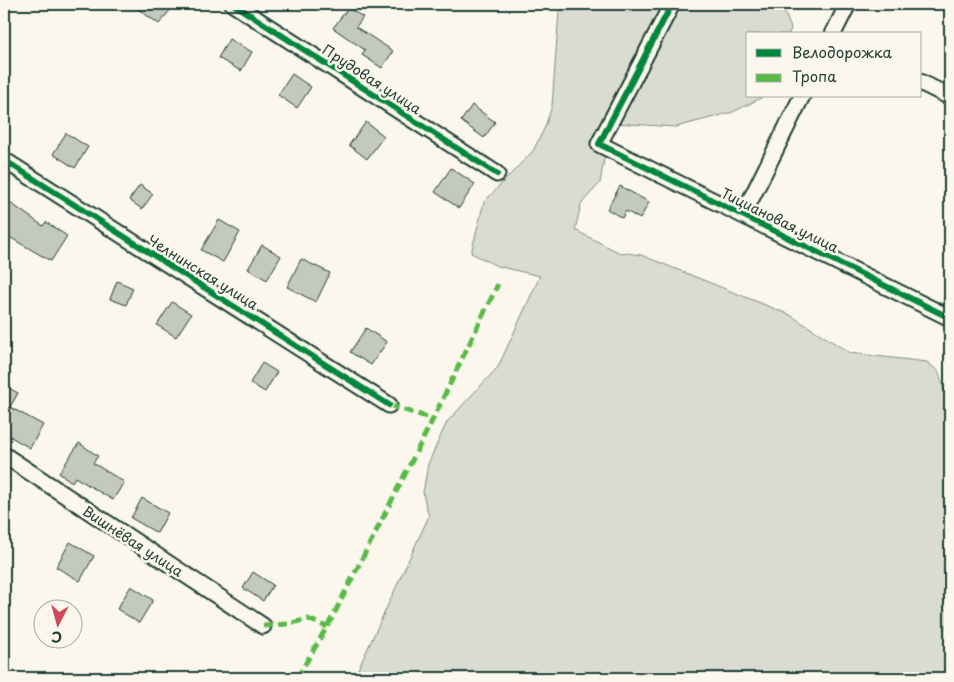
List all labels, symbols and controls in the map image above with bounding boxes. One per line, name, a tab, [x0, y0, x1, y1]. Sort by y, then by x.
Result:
legend	[746, 32, 922, 98]
street label: Прудовая улица	[318, 39, 426, 119]
text: Велодорожка	[792, 40, 893, 63]
text: Тропа	[792, 64, 837, 87]
street label: Тициановая улица	[718, 182, 842, 258]
street label: Челнинская улица	[143, 229, 263, 315]
street label: Вишнёвая улица	[78, 500, 188, 582]
north arrow	[32, 600, 82, 650]
text: С	[50, 626, 63, 648]

